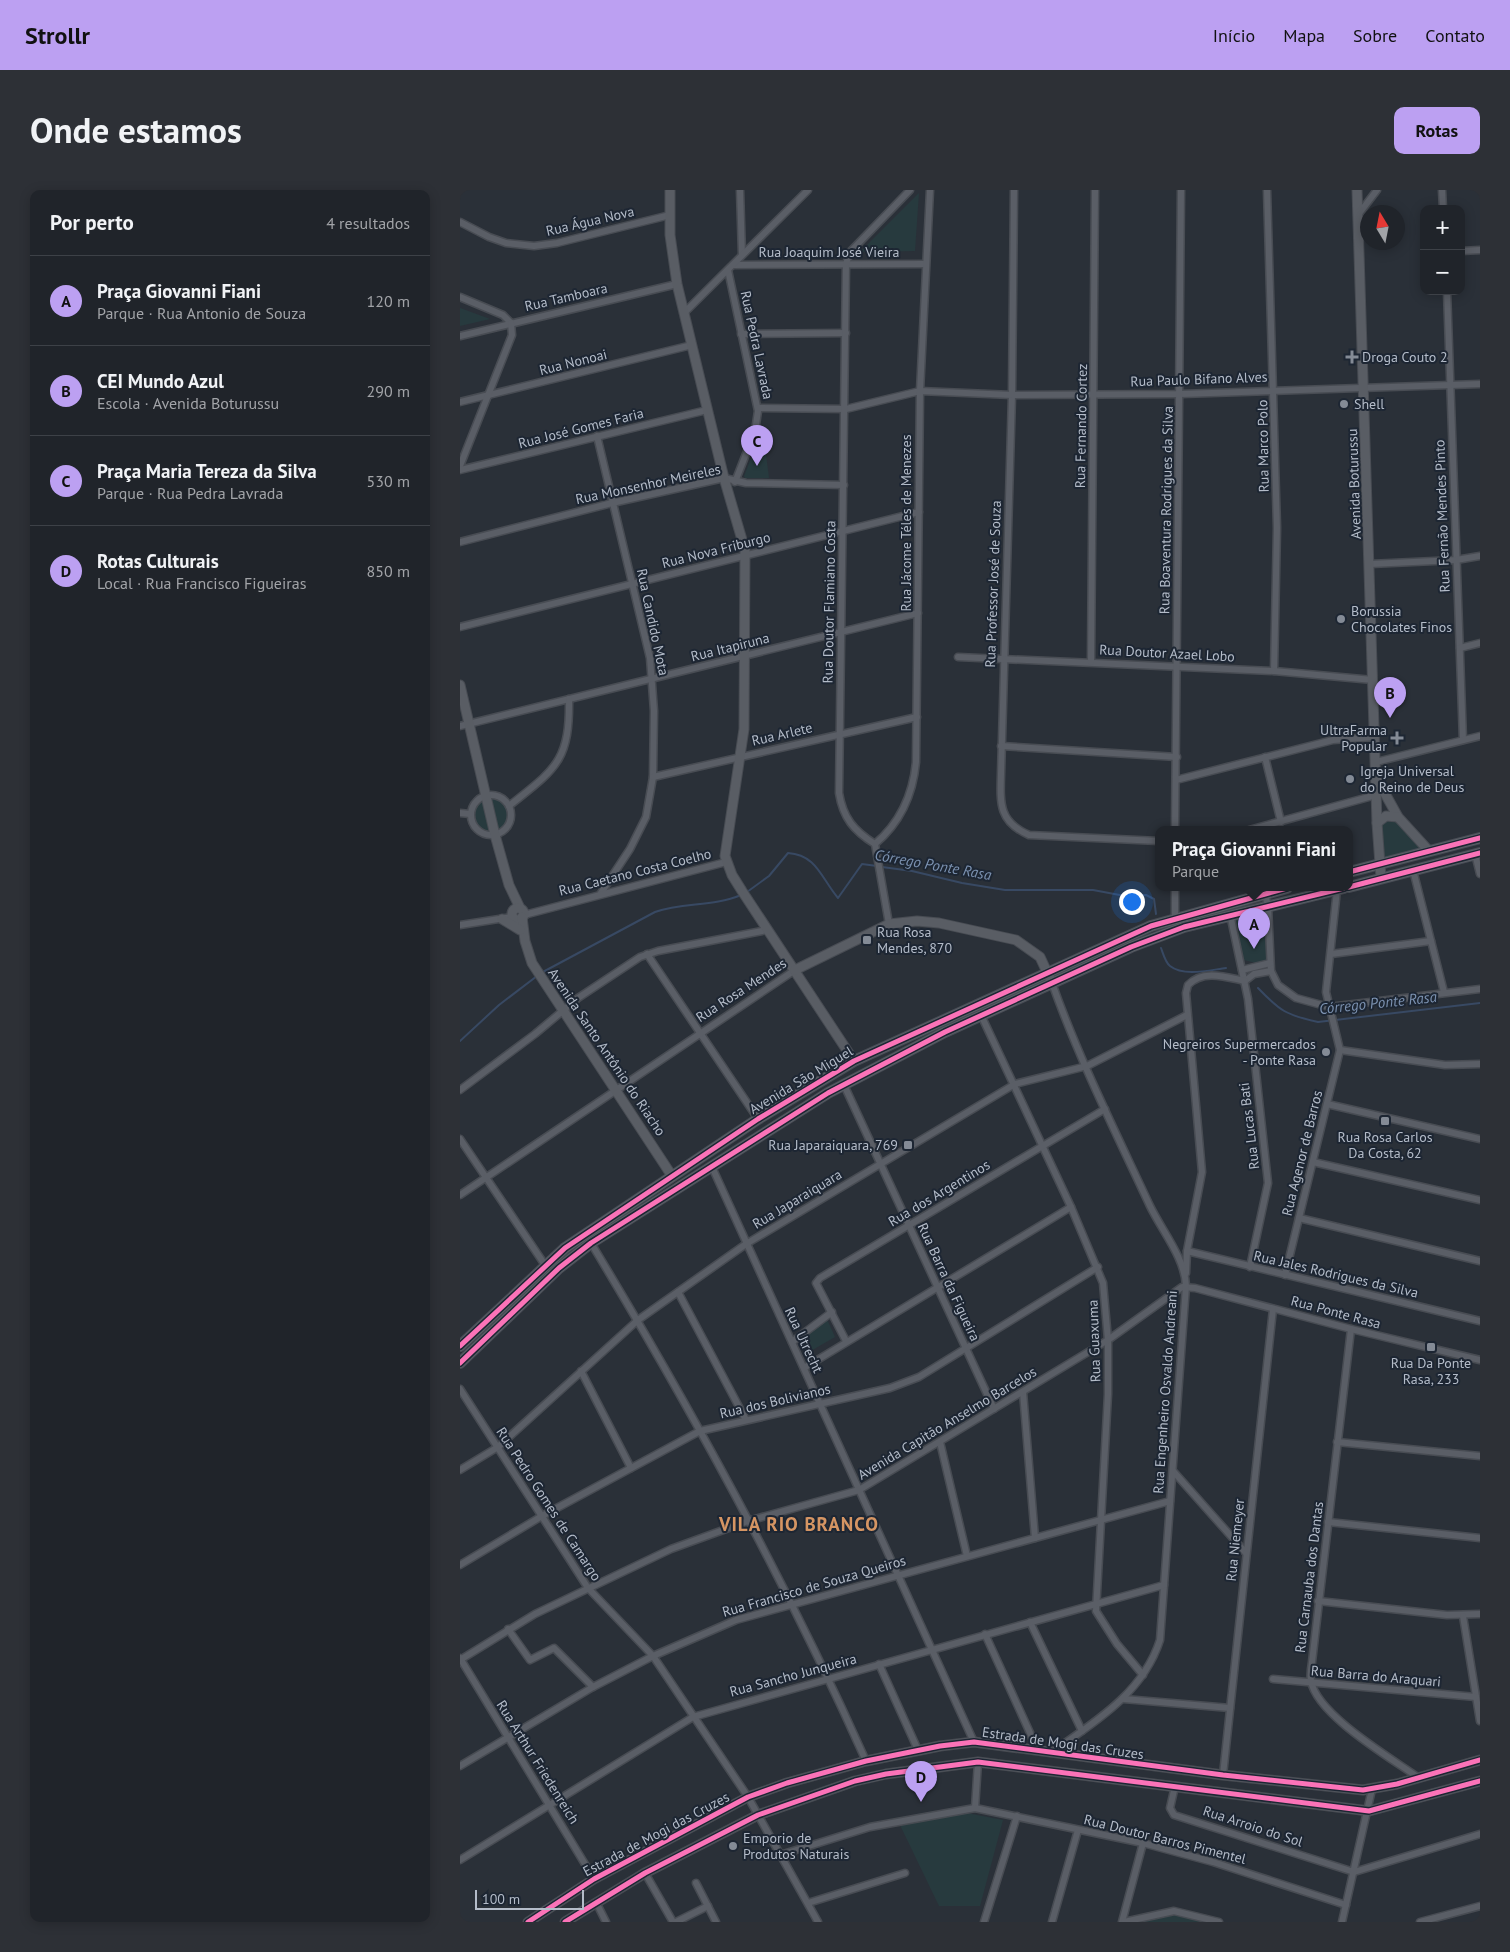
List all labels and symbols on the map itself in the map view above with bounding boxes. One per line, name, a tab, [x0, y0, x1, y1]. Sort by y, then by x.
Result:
street label: Rua Água Nova	[544, 202, 636, 240]
north arrow	[1360, 205, 1405, 250]
street label: Rua Joaquim José Vieira	[758, 243, 900, 261]
street label: Rua Tamboara	[523, 279, 609, 315]
street label: Rua Pedra Lavrada	[737, 289, 777, 401]
street label: Rua Nonoai	[537, 345, 609, 379]
place label: Droga Couto 2	[1362, 348, 1448, 366]
marker: Droga Couto 2	[1346, 351, 1358, 363]
street label: Rua Fernando Cortez	[1071, 364, 1091, 488]
street label: Rua Paulo Bifano Alves	[1130, 368, 1268, 390]
place label: Shell	[1354, 395, 1384, 413]
marker: Shell	[1338, 398, 1350, 410]
street label: Rua Marco Polo	[1253, 399, 1273, 493]
street label: Rua José Gomes Faria	[516, 404, 646, 452]
street label: Rua Boaventura Rodrigues da Silva	[1155, 406, 1177, 614]
pin: C	[741, 425, 773, 466]
street label: Avenida Boturussu	[1343, 428, 1365, 540]
street label: Rua Jácome Téles de Menezes	[897, 434, 915, 612]
street label: Rua Fernão Mendes Pinto	[1430, 439, 1454, 593]
street label: Rua Monsenhor Meireles	[574, 460, 722, 508]
street label: Rua Professor José de Souza	[981, 500, 1005, 668]
street label: Rua Doutor Flamiano Costa	[819, 520, 839, 684]
street label: Rua Nova Friburgo	[660, 528, 772, 572]
street label: Rua Candido Mota	[633, 567, 673, 677]
place label: Borussia Chocolates Finos	[1351, 602, 1452, 636]
marker: Borussia Chocolates Finos	[1335, 613, 1347, 625]
street label: Rua Itapiruna	[689, 629, 771, 665]
street label: Rua Doutor Azael Lobo	[1099, 640, 1235, 666]
pin: B	[1374, 677, 1406, 718]
street label: Rua Arlete	[750, 718, 814, 750]
place label: UltraFarma Popular	[1320, 721, 1387, 755]
marker: UltraFarma Popular	[1391, 732, 1403, 744]
place label: Igreja Universal do Reino de Deus	[1360, 762, 1464, 796]
marker: Igreja Universal do Reino de Deus	[1344, 773, 1356, 785]
street label: Rua Caetano Costa Coelho	[557, 844, 713, 900]
water label: Córrego Ponte Rasa	[873, 845, 994, 884]
your location	[1119, 889, 1145, 915]
pin: A	[1238, 908, 1270, 949]
place label: Rua Rosa Mendes, 870	[877, 923, 952, 957]
marker: Rua Rosa Mendes, 870	[861, 934, 873, 946]
street label: Rua Rosa Mendes	[692, 954, 790, 1026]
street label: Avenida Santo Antônio do Riacho	[544, 965, 670, 1139]
water label: Córrego Ponte Rasa	[1318, 987, 1438, 1018]
place label: Negreiros Supermercados - Ponte Rasa	[1163, 1035, 1316, 1069]
street label: Avenida São Miguel	[746, 1042, 856, 1118]
marker: Negreiros Supermercados - Ponte Rasa	[1320, 1046, 1332, 1058]
street label: Rua Lucas Bati	[1235, 1082, 1263, 1170]
street label: Rua Agenor de Barros	[1278, 1088, 1326, 1218]
marker: Rua Rosa Carlos Da Costa, 62	[1379, 1115, 1391, 1127]
place label: Rua Rosa Carlos Da Costa, 62	[1337, 1128, 1433, 1162]
place label: Rua Japaraiquara, 769	[768, 1136, 898, 1154]
marker: Rua Japaraiquara, 769	[902, 1139, 914, 1151]
street label: Rua dos Argentinos	[885, 1156, 993, 1230]
street label: Rua Japaraiquara	[749, 1165, 845, 1233]
street label: Rua Barra da Figueira	[914, 1220, 984, 1344]
street label: Rua Jales Rodrigues da Silva	[1252, 1246, 1420, 1302]
street label: Rua Engenheiro Osvaldo Andreani	[1149, 1290, 1181, 1494]
street label: Rua Ponte Rasa	[1289, 1291, 1383, 1333]
street label: Rua Guaxuma	[1084, 1299, 1104, 1383]
street label: Rua Utrecht	[781, 1304, 827, 1376]
marker: Rua Da Ponte Rasa, 233	[1425, 1341, 1437, 1353]
place label: Rua Da Ponte Rasa, 233	[1391, 1354, 1471, 1388]
street label: Avenida Capitão Anselmo Barcelos	[854, 1362, 1040, 1484]
street label: Rua dos Bolivianos	[718, 1379, 832, 1422]
street label: Rua Pedro Gomes de Camargo	[493, 1424, 605, 1584]
street label: Rua Niemeyer	[1222, 1497, 1248, 1582]
street label: Rua Carnauba dos Dantas	[1291, 1500, 1327, 1654]
district label: VILA RIO BRANCO	[718, 1512, 879, 1536]
street label: Rua Francisco de Souza Queiros	[720, 1551, 908, 1621]
street label: Rua Sancho Junqueira	[728, 1649, 858, 1701]
street label: Rua Barra do Araquari	[1310, 1661, 1442, 1691]
street label: Rua Arthur Friedenreich	[493, 1697, 583, 1827]
street label: Estrada de Mogi das Cruzes	[981, 1723, 1145, 1763]
pin: D	[905, 1761, 937, 1802]
street label: Estrada de Mogi das Cruzes	[580, 1788, 732, 1880]
street label: Rua Arroio do Sol	[1201, 1801, 1305, 1851]
street label: Rua Doutor Barros Pimentel	[1082, 1810, 1248, 1868]
place label: Emporio de Produtos Naturais	[743, 1829, 850, 1863]
marker: Emporio de Produtos Naturais	[727, 1840, 739, 1852]
scale bar	[475, 1887, 584, 1910]

